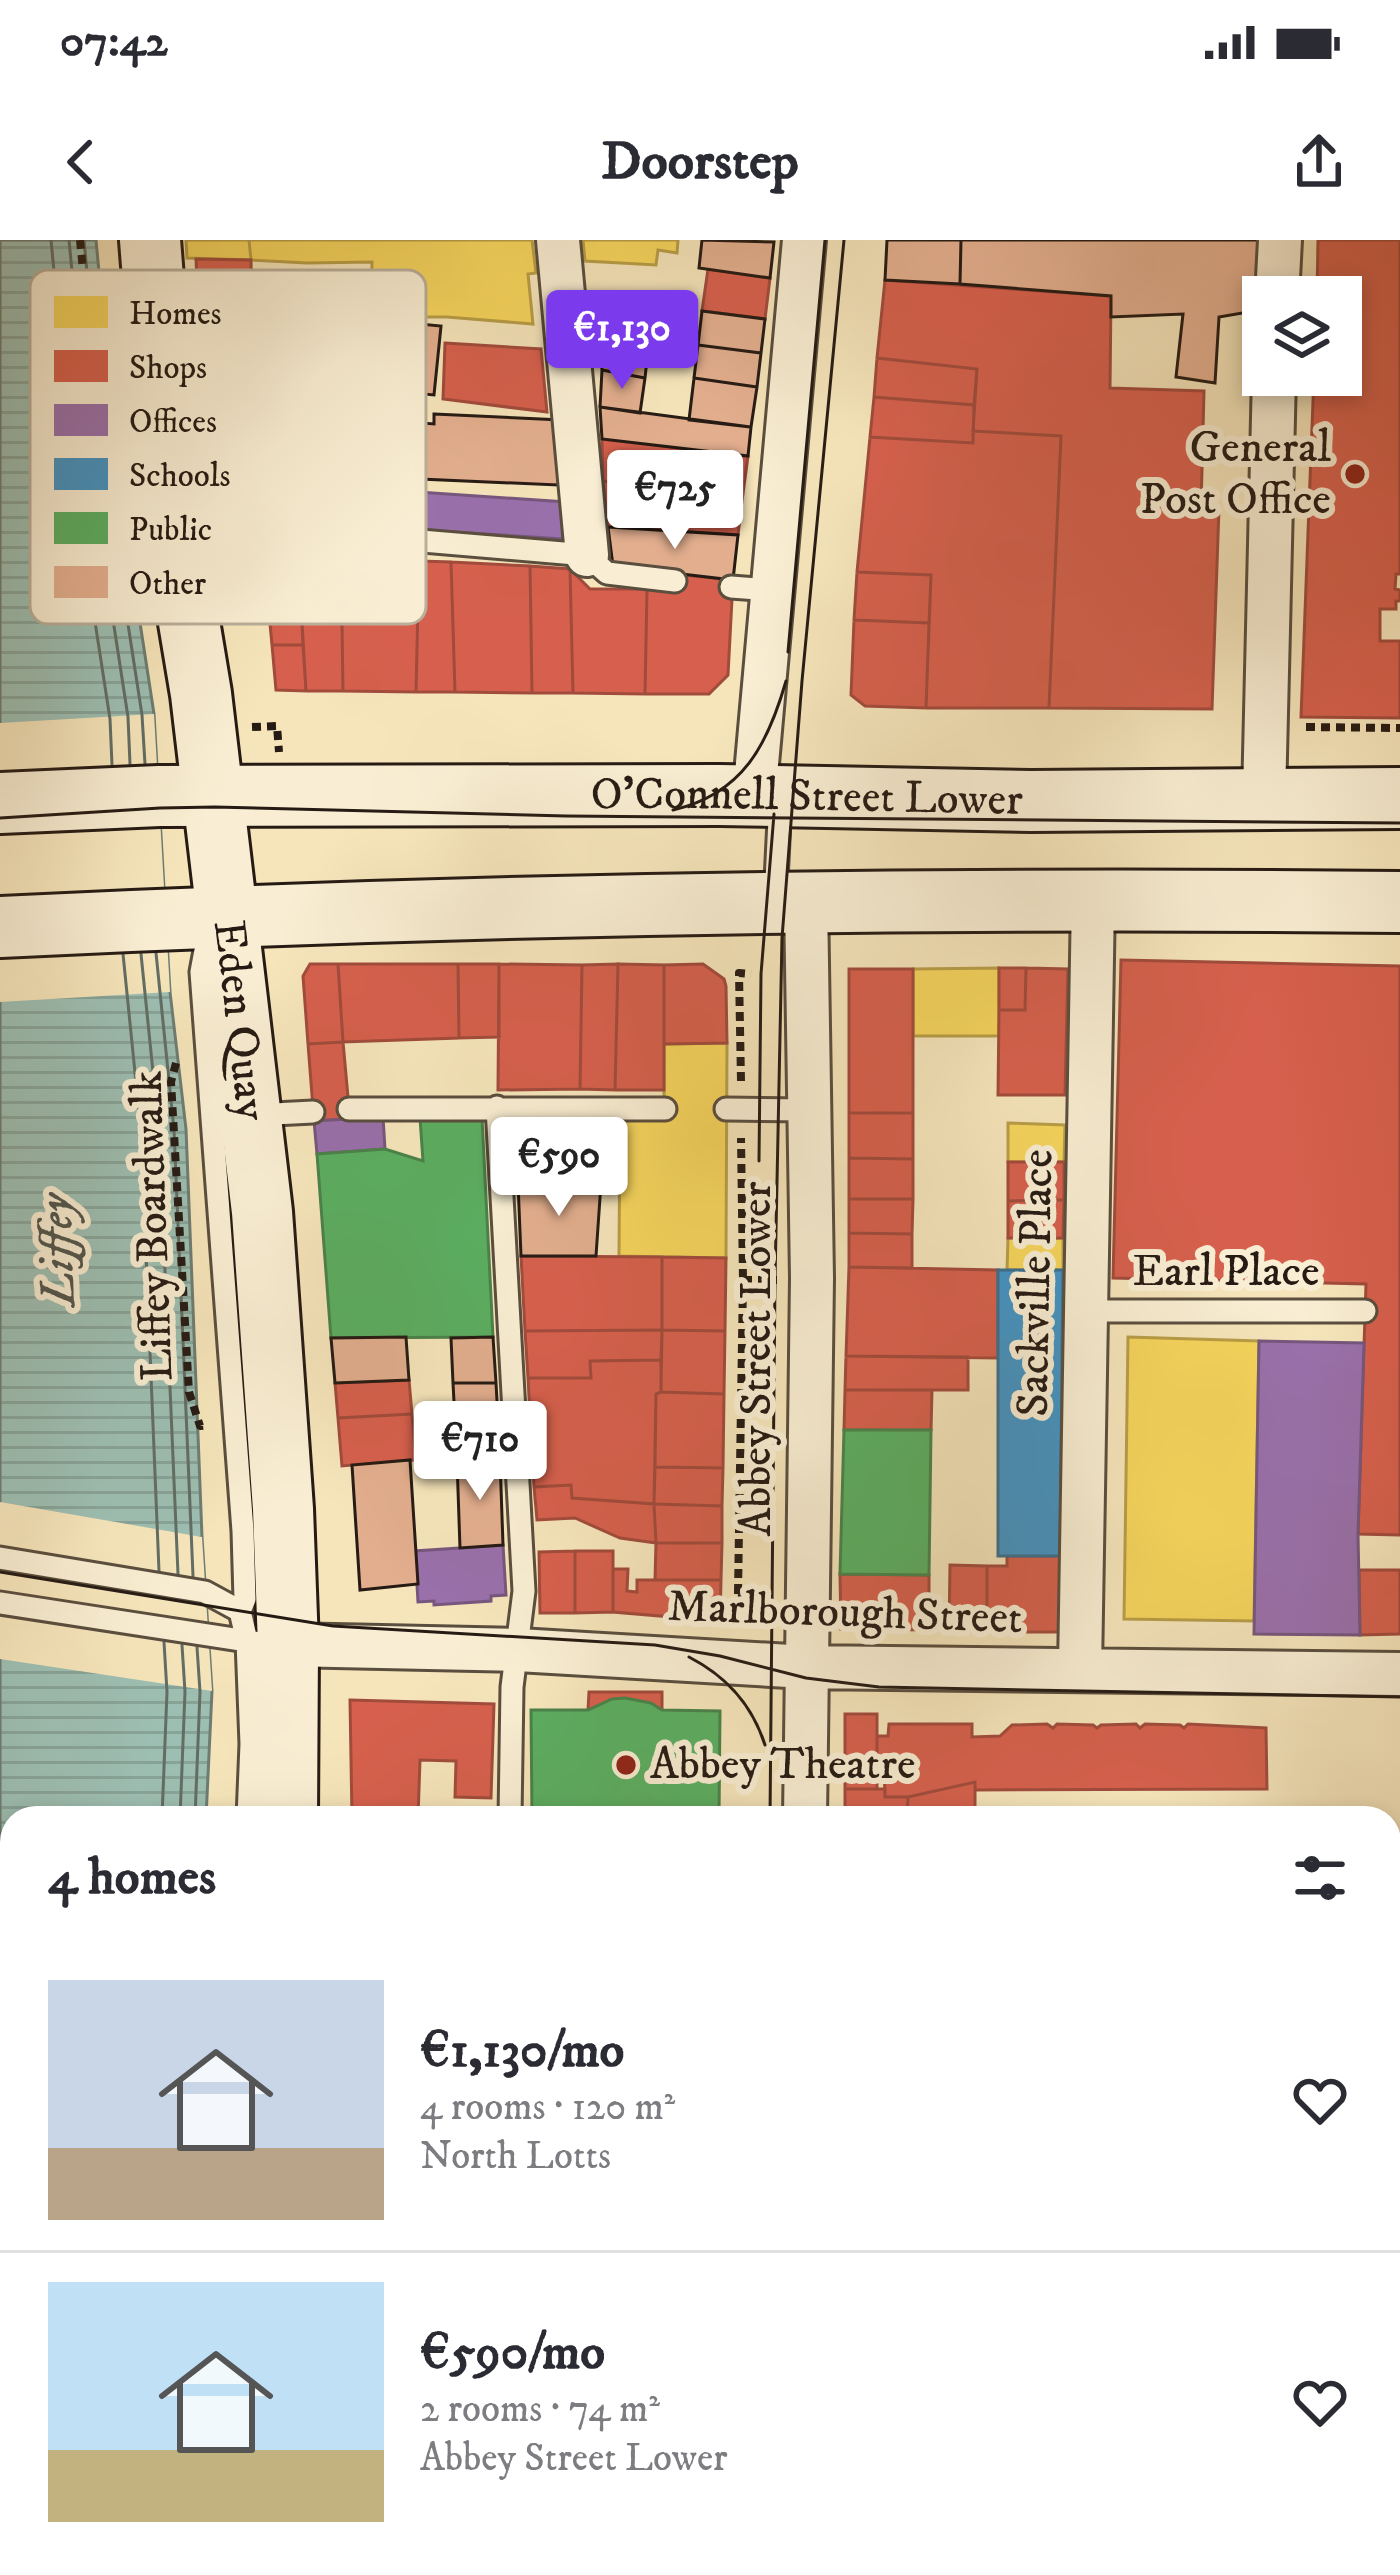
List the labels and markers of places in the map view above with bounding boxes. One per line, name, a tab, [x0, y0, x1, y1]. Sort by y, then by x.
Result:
pin: €1,130	[524, 290, 720, 392]
place label: General Post Office	[1140, 420, 1331, 528]
pin: €725	[604, 450, 746, 552]
marker: General Post Office	[1342, 461, 1368, 487]
pin: €590	[488, 1117, 630, 1219]
pin: €710	[409, 1401, 551, 1503]
place label: Abbey Theatre	[650, 1737, 916, 1793]
marker: Abbey Theatre	[613, 1752, 639, 1778]

